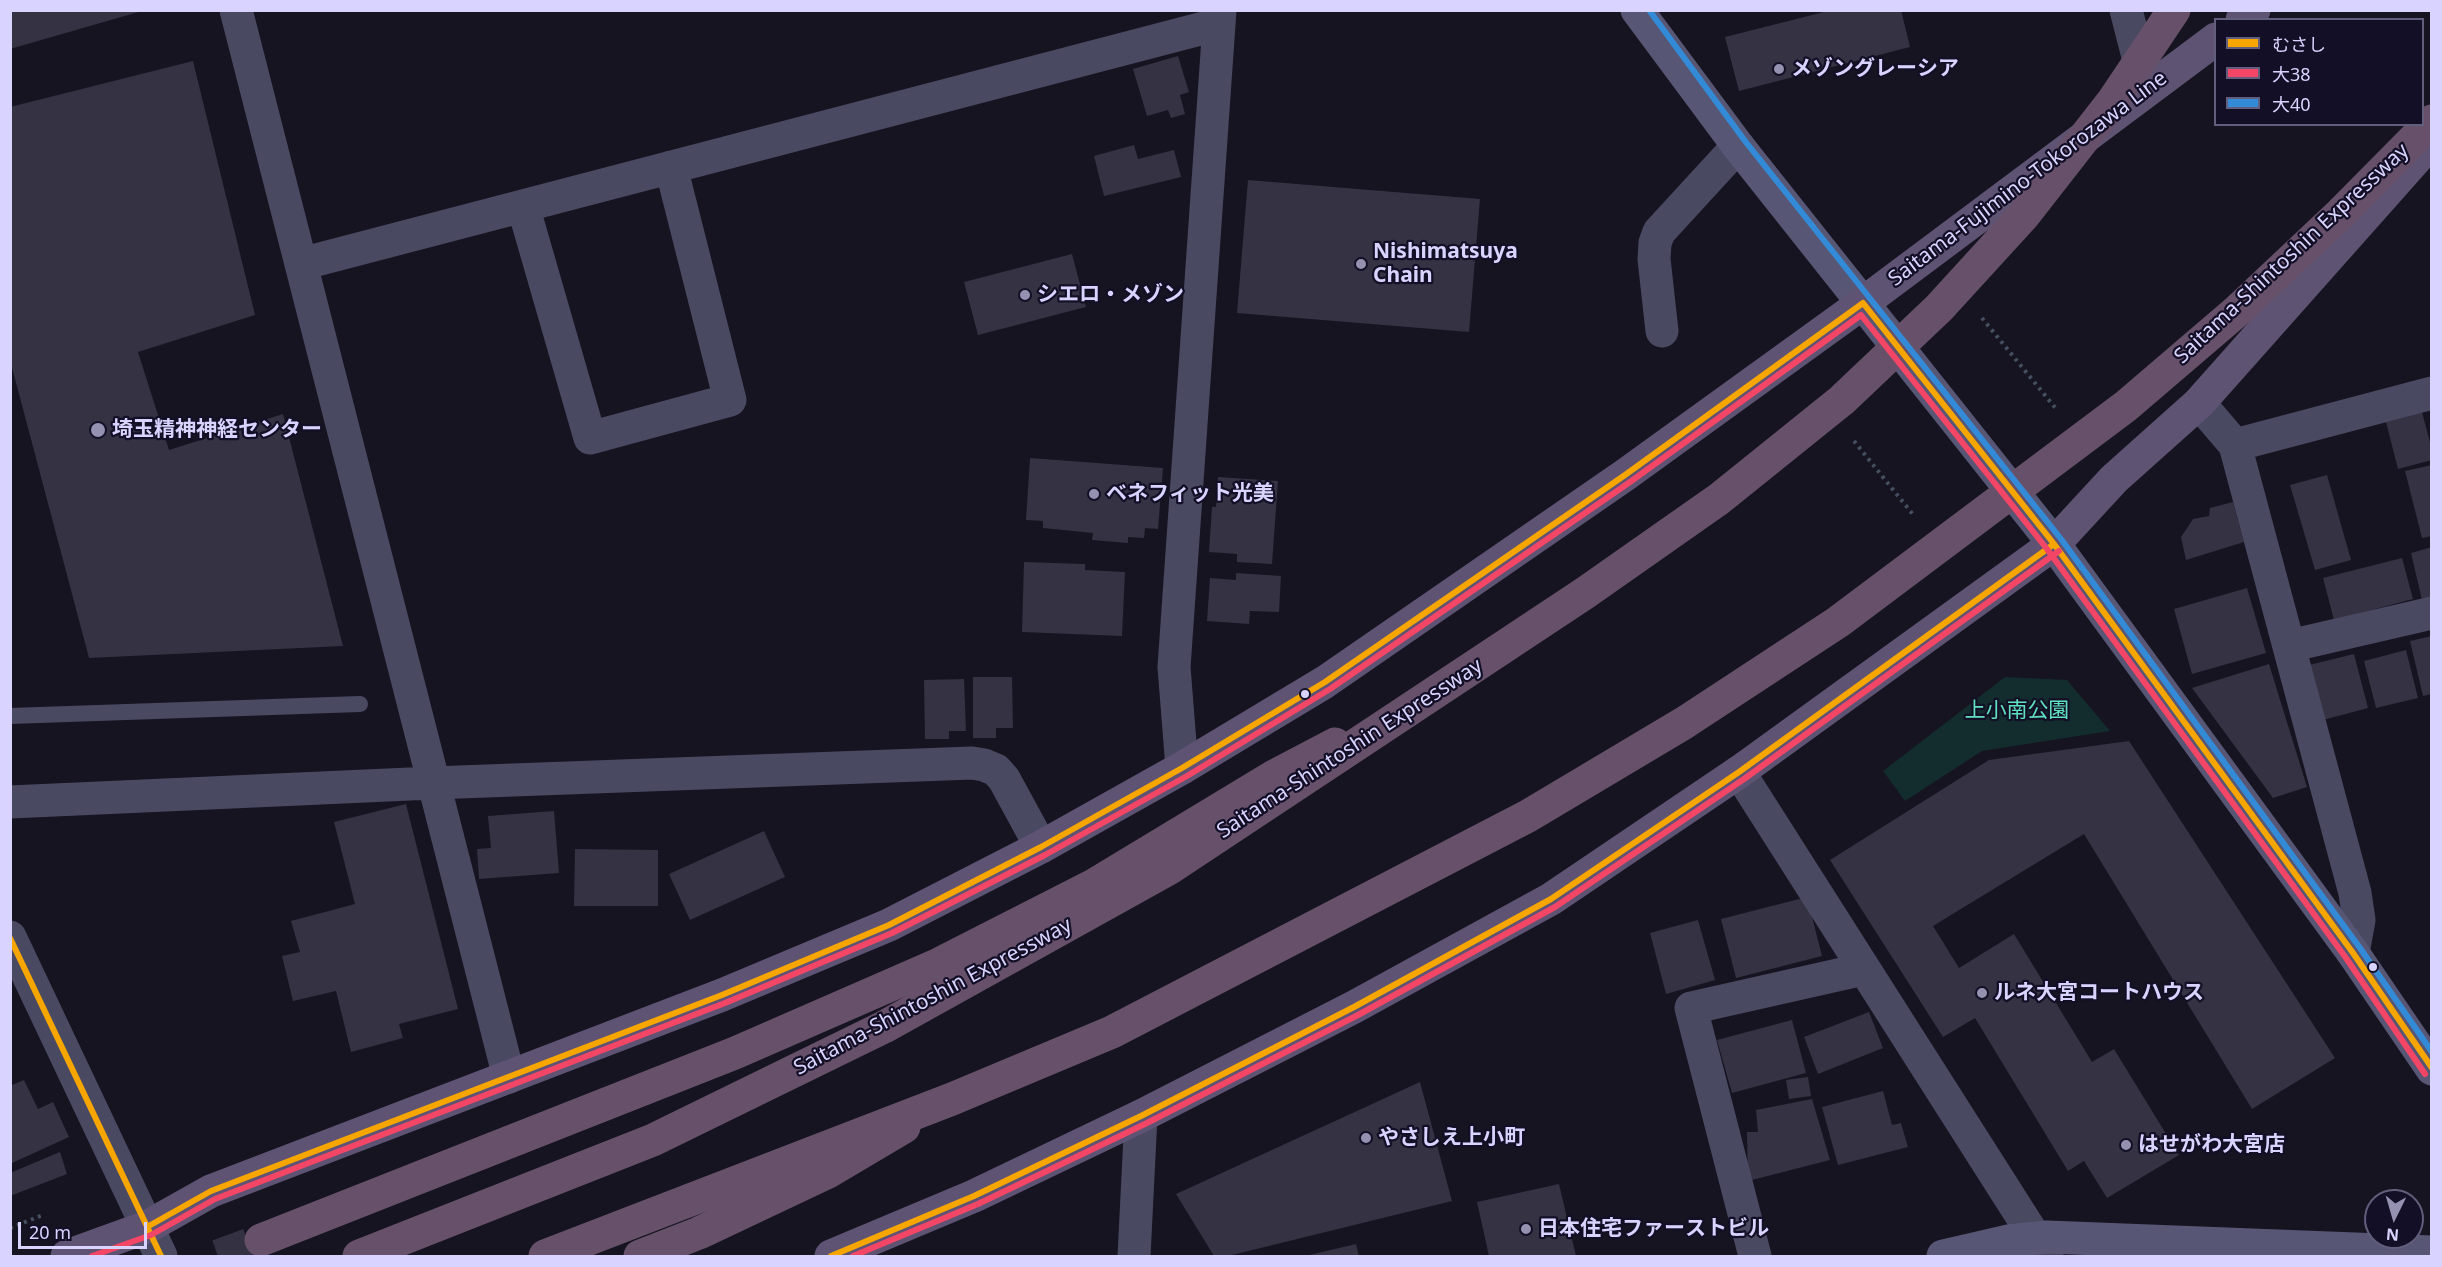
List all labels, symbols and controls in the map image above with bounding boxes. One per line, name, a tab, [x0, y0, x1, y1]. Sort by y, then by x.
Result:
legend	[2214, 18, 2424, 126]
text: むさし	[2272, 32, 2326, 56]
place label: メゾングレーシア	[1791, 56, 1959, 82]
marker: メゾングレーシア	[1772, 62, 1786, 76]
text: 大38	[2272, 62, 2311, 86]
street label: Saitama-Fujimino-Tokorozawa Line	[1884, 66, 2172, 292]
text: 大40	[2272, 92, 2311, 116]
street label: Saitama-Shintoshin Expressway	[2170, 139, 2414, 369]
place label: Nishimatsuya Chain	[1373, 239, 1518, 289]
marker: Nishimatsuya Chain	[1354, 257, 1368, 271]
place label: シエロ・メゾン	[1037, 282, 1184, 308]
marker: シエロ・メゾン	[1018, 288, 1032, 302]
place label: 埼玉精神神経センター	[112, 417, 322, 443]
marker: 埼玉精神神経センター	[89, 421, 107, 439]
place label: ベネフィット光美	[1106, 481, 1274, 507]
marker: ベネフィット光美	[1087, 487, 1101, 501]
street label: Saitama-Shintoshin Expressway	[1213, 654, 1487, 844]
unlabelled marker	[1299, 688, 1311, 700]
park label: 上小南公園	[1965, 698, 2069, 724]
street label: Saitama-Shintoshin Expressway	[790, 913, 1076, 1081]
unlabelled marker	[2367, 961, 2379, 973]
place label: ルネ大宮コートハウス	[1994, 980, 2204, 1006]
marker: ルネ大宮コートハウス	[1975, 986, 1989, 1000]
place label: やさしえ上小町	[1378, 1125, 1525, 1151]
marker: やさしえ上小町	[1359, 1131, 1373, 1145]
place label: はせがわ大宮店	[2138, 1132, 2285, 1158]
marker: はせがわ大宮店	[2119, 1138, 2133, 1152]
north arrow	[2364, 1189, 2424, 1249]
scale bar	[21, 1210, 150, 1248]
place label: 日本住宅ファーストビル	[1538, 1216, 1769, 1242]
text: 20 m	[29, 1220, 71, 1244]
marker: 日本住宅ファーストビル	[1519, 1222, 1533, 1236]
text: N	[2385, 1223, 2400, 1246]

